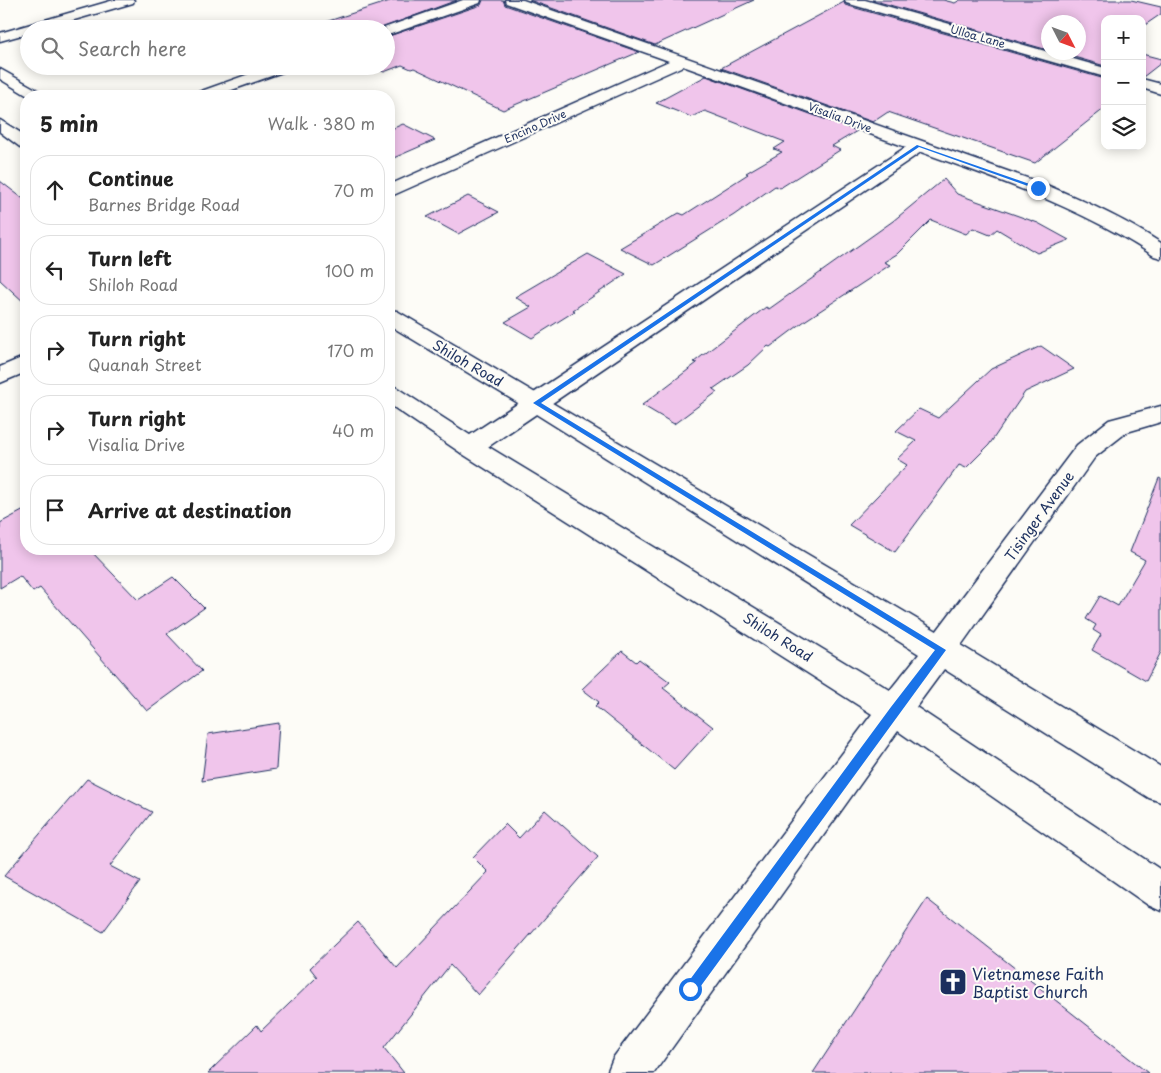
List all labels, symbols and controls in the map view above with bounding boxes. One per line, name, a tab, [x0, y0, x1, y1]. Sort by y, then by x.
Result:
north arrow	[1041, 15, 1086, 60]
map controls	[1101, 15, 1146, 150]
button: +	[1101, 15, 1146, 60]
search box	[20, 20, 395, 75]
street label: Ulloa Lane	[948, 20, 1008, 52]
icon: search	[38, 34, 66, 62]
text: Search here	[78, 34, 187, 62]
button: −	[1101, 60, 1146, 105]
street label: Visalia Drive	[806, 98, 874, 136]
street label: Encino Drive	[501, 105, 569, 147]
button: layers	[1101, 105, 1146, 150]
text: 5 min	[40, 107, 98, 139]
text: Walk · 380 m	[268, 111, 375, 135]
text: Continue	[88, 164, 174, 192]
icon: ahead	[41, 176, 69, 204]
route end	[1027, 177, 1050, 200]
text: 70 m	[334, 178, 374, 202]
text: Barnes Bridge Road	[88, 192, 240, 216]
text: Turn left	[88, 244, 172, 272]
icon: left	[41, 256, 69, 284]
text: 100 m	[325, 258, 374, 282]
text: Shiloh Road	[88, 272, 178, 296]
text: Turn right	[88, 324, 186, 352]
street label: Shiloh Road	[429, 334, 507, 392]
icon: right	[41, 336, 69, 364]
text: 170 m	[328, 338, 374, 362]
text: Quanah Street	[88, 352, 202, 376]
text: Turn right	[88, 404, 186, 432]
icon: right	[41, 416, 69, 444]
text: 40 m	[332, 418, 374, 442]
text: Visalia Drive	[88, 432, 185, 456]
street label: Tisinger Avenue	[999, 466, 1079, 565]
icon: arrive	[41, 496, 69, 524]
text: Arrive at destination	[88, 496, 292, 524]
street label: Shiloh Road	[739, 607, 817, 667]
place label: Vietnamese Faith Baptist Church	[972, 961, 1104, 1003]
church icon: Vietnamese Faith Baptist Church	[938, 967, 968, 997]
route start	[679, 978, 702, 1001]

